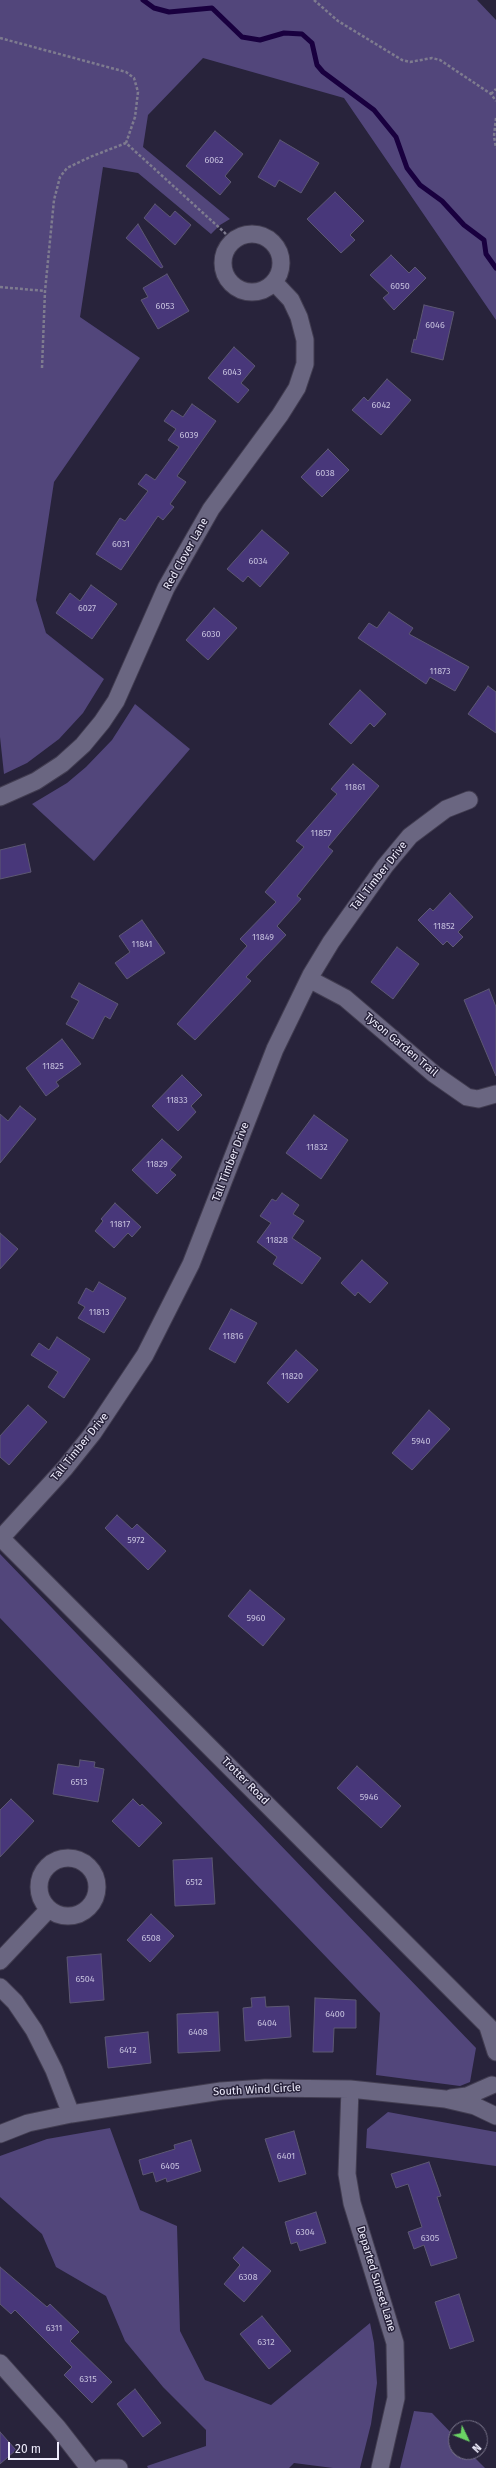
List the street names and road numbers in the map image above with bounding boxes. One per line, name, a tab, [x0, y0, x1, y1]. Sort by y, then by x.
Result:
street label: Red Clover Lane	[161, 516, 211, 592]
street label: Tall Timber Drive	[348, 839, 410, 913]
street label: Tyson Garden Trail	[362, 1010, 440, 1080]
street label: Tall Timber Drive	[210, 1120, 252, 1204]
street label: Tall Timber Drive	[48, 1410, 112, 1484]
street label: Trotter Road	[218, 1754, 272, 1808]
street label: South Wind Circle	[213, 2081, 301, 2099]
street label: Departed Sunset Lane	[354, 2225, 398, 2333]

